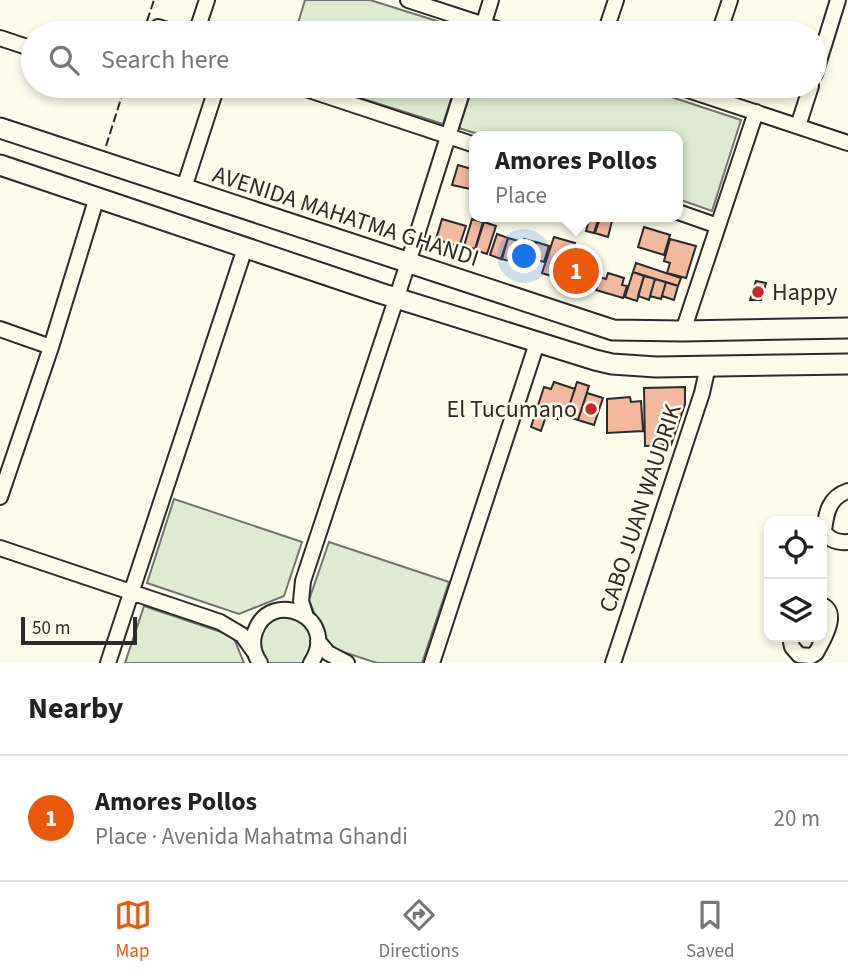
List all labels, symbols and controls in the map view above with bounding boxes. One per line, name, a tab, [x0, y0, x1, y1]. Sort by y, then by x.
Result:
search box	[21, 21, 827, 98]
icon: search	[45, 41, 83, 79]
text: Search here	[101, 41, 229, 78]
popup	[469, 131, 683, 222]
text: Amores Pollos	[495, 142, 657, 179]
street label: AVENIDA MAHATMA GHANDI	[208, 157, 483, 276]
text: Place	[495, 179, 547, 212]
your location	[507, 239, 541, 273]
pin: 1	[553, 245, 599, 297]
place label: Happy	[772, 275, 838, 310]
marker: Happy	[750, 284, 766, 300]
place label: El Tucumano	[446, 392, 577, 427]
street label: CABO JUAN WAUDRIK	[590, 399, 691, 617]
marker: El Tucumano	[583, 401, 599, 417]
map controls	[764, 516, 827, 642]
button: locate	[764, 516, 827, 579]
button: layers	[764, 579, 827, 642]
scale bar	[21, 614, 136, 646]
text: 50 m	[32, 615, 70, 642]
text: Nearby	[28, 687, 123, 730]
text: Amores Pollos	[95, 783, 257, 820]
text: 1	[45, 802, 57, 835]
text: 20 m	[773, 802, 820, 835]
text: Place · Avenida Mahatma Ghandi	[95, 820, 408, 853]
tab: Map	[114, 896, 152, 965]
tab: Directions	[379, 896, 459, 965]
tab: Saved	[686, 896, 734, 965]

